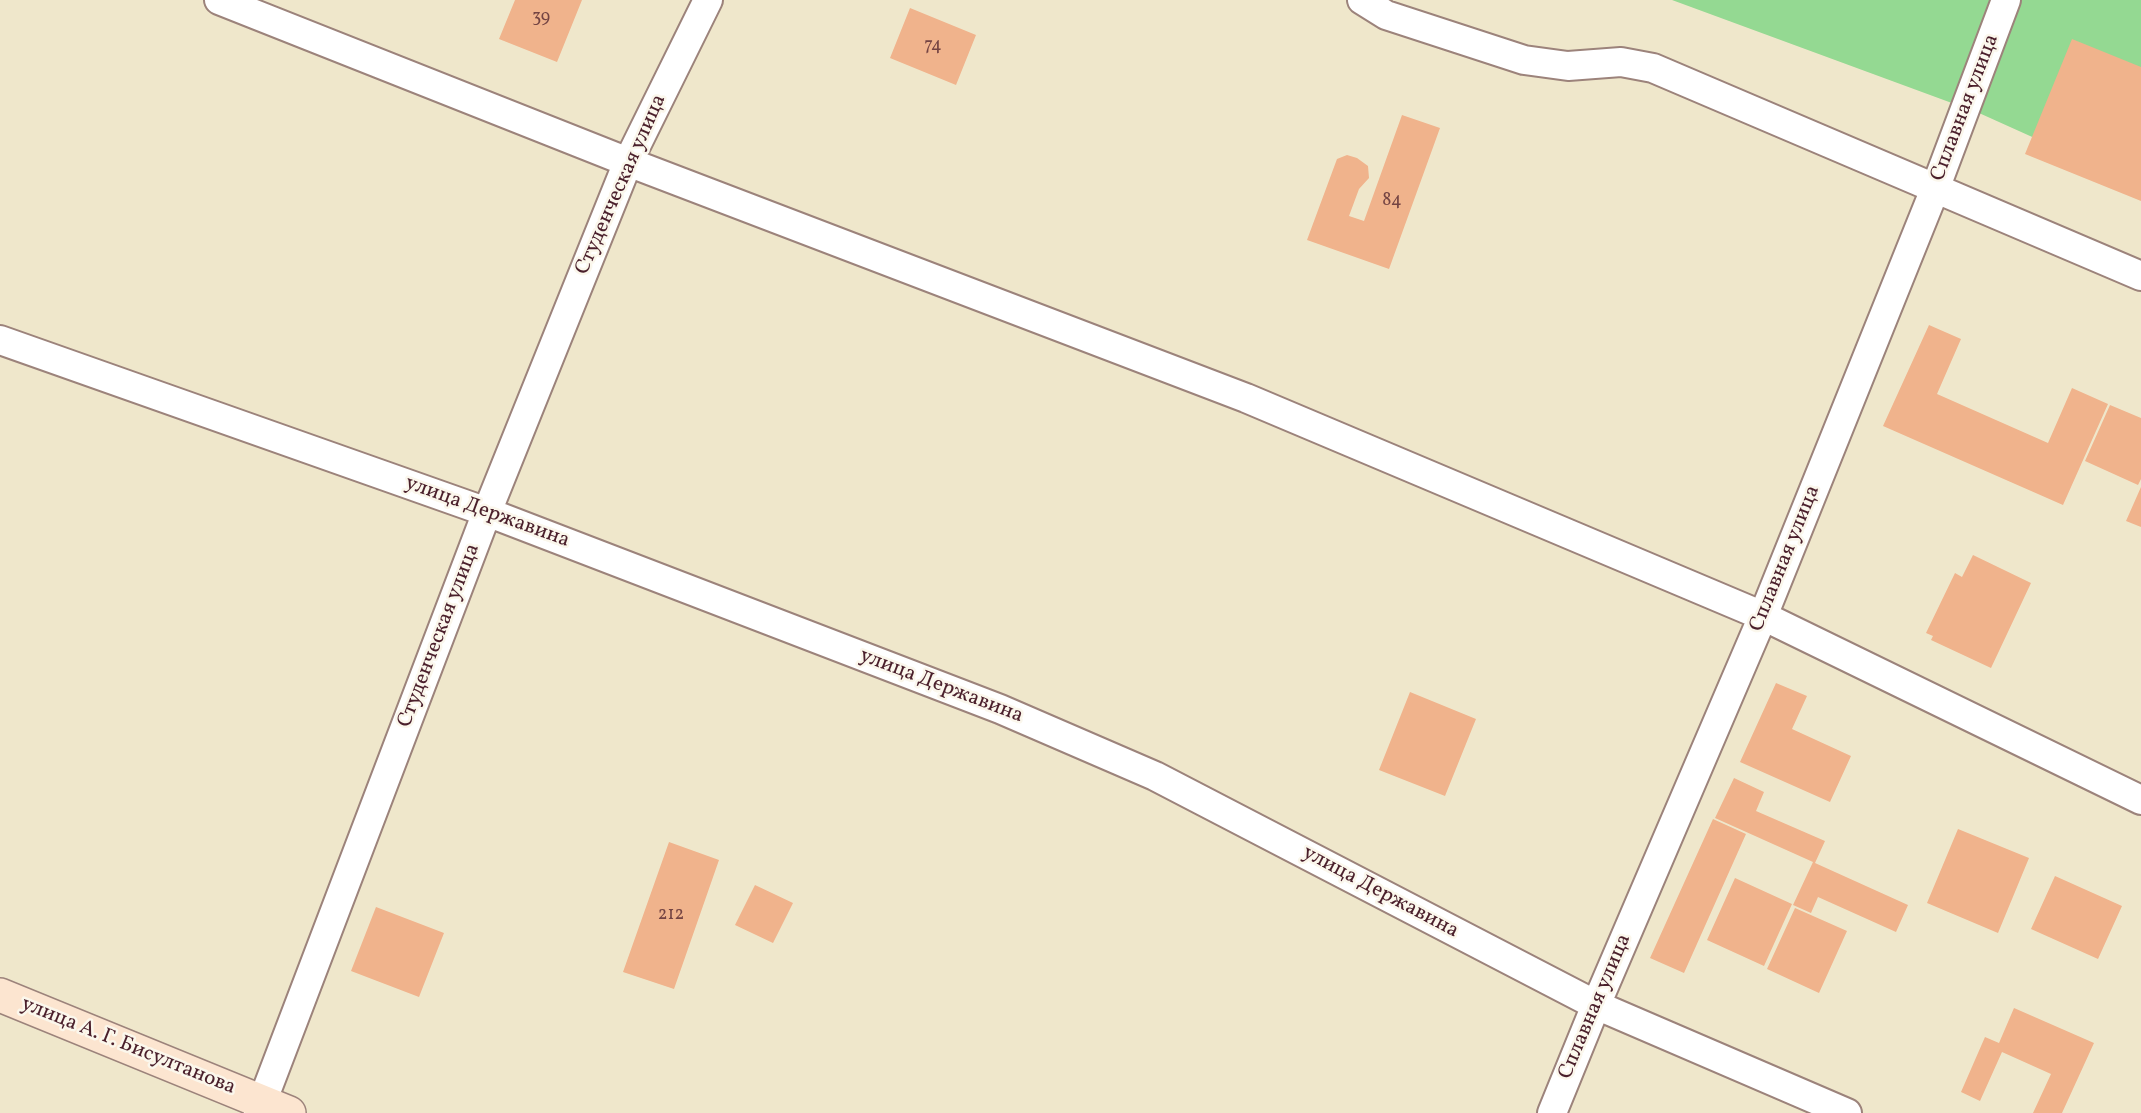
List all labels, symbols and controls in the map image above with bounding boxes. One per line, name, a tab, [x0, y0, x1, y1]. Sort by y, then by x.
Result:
house number: 39	[532, 8, 550, 30]
street label: Сплавная улица	[1926, 31, 2006, 185]
house number: 74	[924, 36, 942, 58]
street label: Студенческая улица	[571, 91, 673, 279]
house number: 84	[1382, 191, 1402, 213]
street label: улица Державина	[401, 472, 573, 554]
street label: Сплавная улица	[1745, 482, 1827, 636]
street label: Студенческая улица	[393, 541, 487, 731]
street label: улица Державина	[856, 644, 1026, 730]
street label: улица Державина	[1298, 841, 1462, 945]
house number: 212	[658, 905, 684, 927]
street label: Сплавная улица	[1554, 931, 1638, 1083]
street label: улица А. Г. Бисултанова	[17, 992, 239, 1102]

